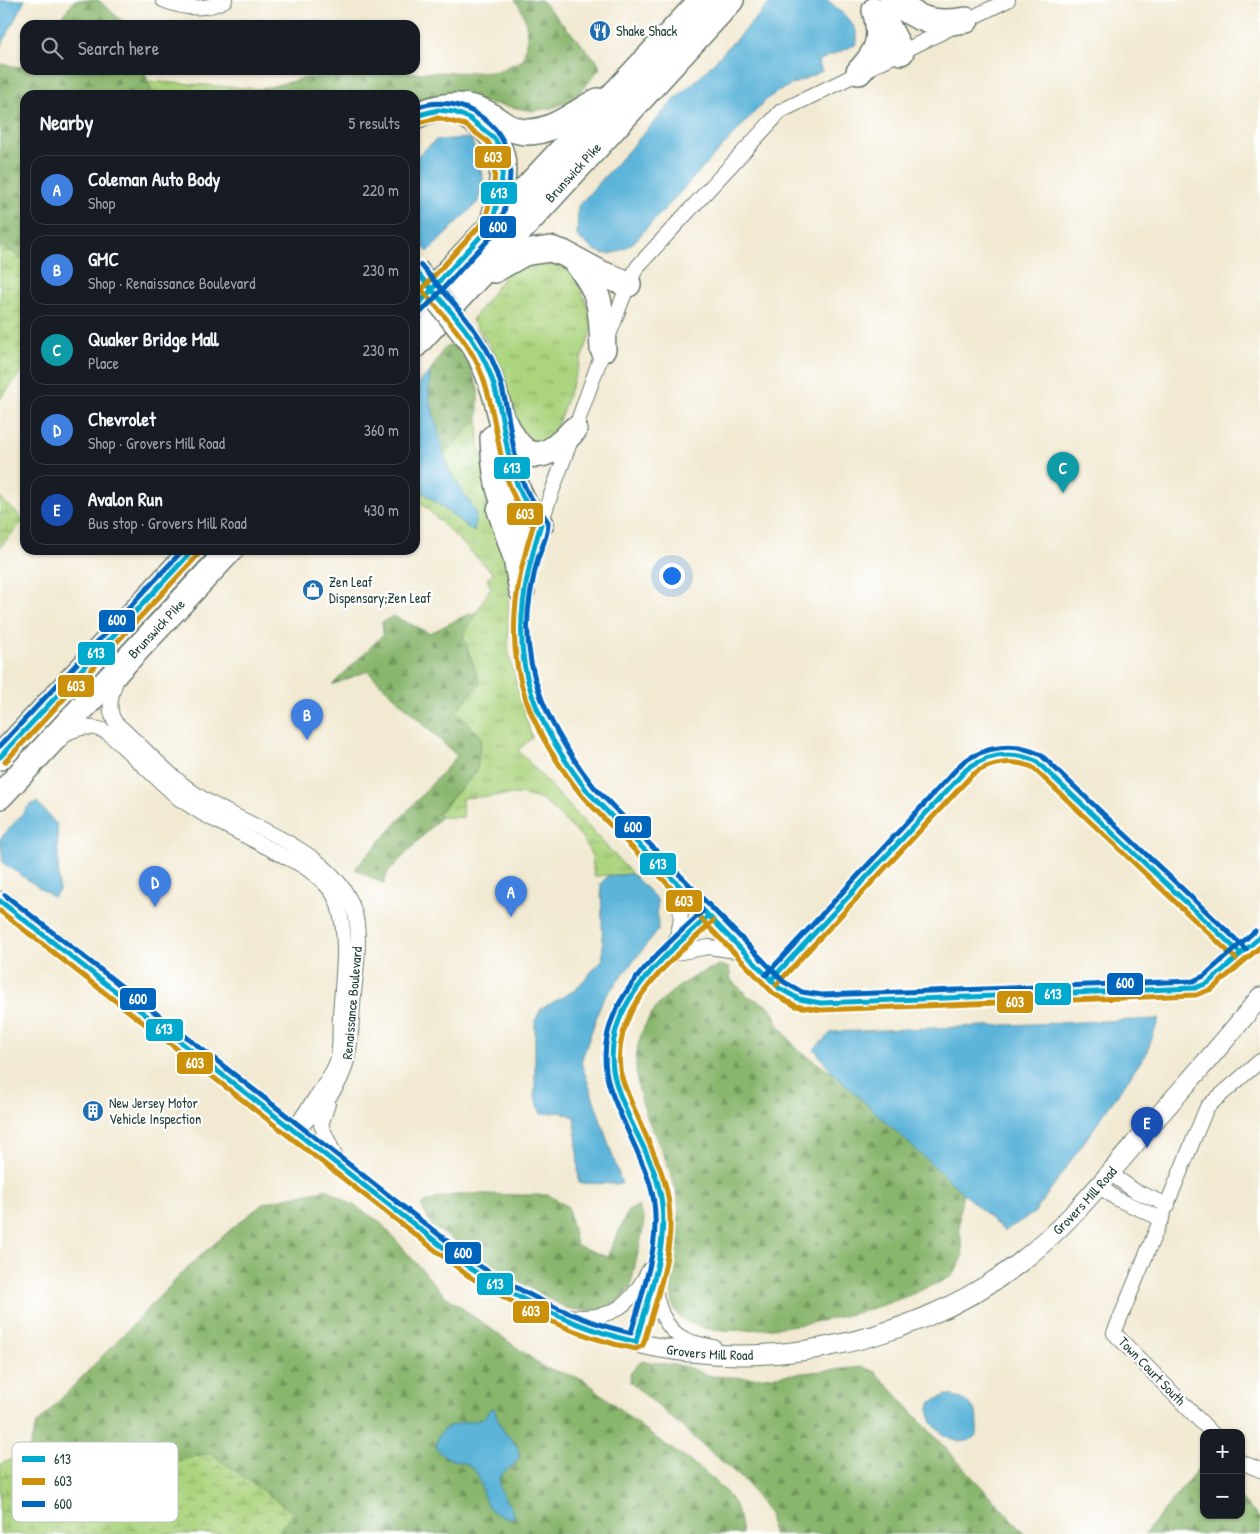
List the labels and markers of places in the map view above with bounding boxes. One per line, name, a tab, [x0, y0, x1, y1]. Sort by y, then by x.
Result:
restaurant icon: Shake Shack	[588, 19, 612, 43]
place label: Shake Shack	[616, 21, 678, 40]
pin: C	[1047, 452, 1079, 493]
place label: Zen Leaf Dispensary;Zen Leaf	[329, 572, 431, 608]
shop icon: Zen Leaf Dispensary;Zen Leaf	[301, 578, 325, 602]
pin: B	[291, 699, 323, 740]
pin: D	[139, 866, 171, 907]
pin: A	[495, 876, 527, 917]
place label: New Jersey Motor Vehicle Inspection	[109, 1093, 201, 1129]
building icon: New Jersey Motor Vehicle Inspection	[81, 1099, 105, 1123]
pin: E	[1131, 1107, 1163, 1148]

